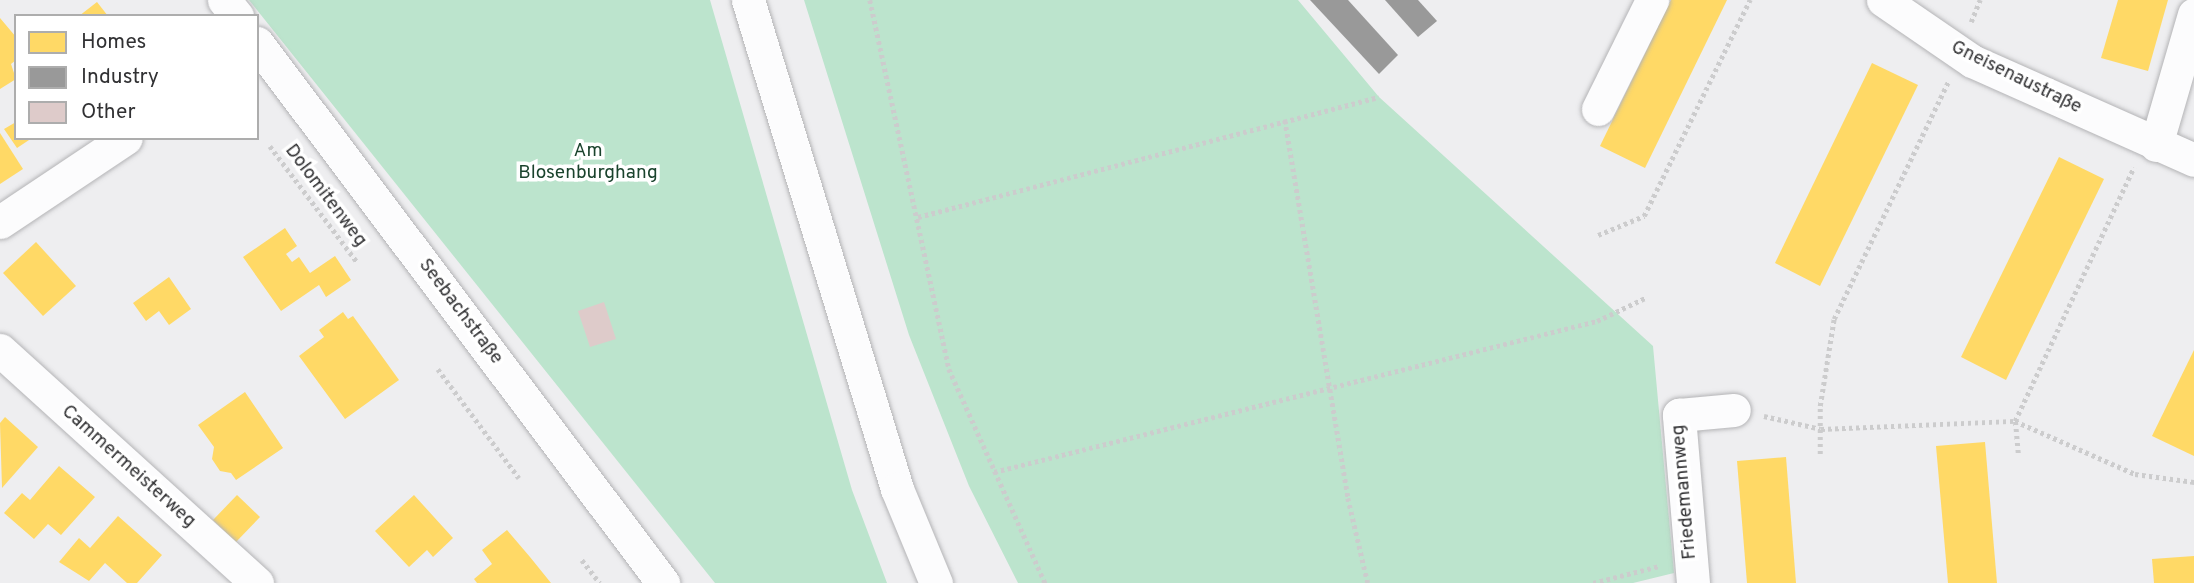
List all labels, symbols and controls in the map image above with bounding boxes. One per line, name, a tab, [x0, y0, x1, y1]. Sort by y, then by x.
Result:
legend	[14, 14, 259, 140]
text: Homes	[81, 29, 146, 56]
street label: Gneisenaustraße	[1947, 37, 2085, 119]
text: Industry	[81, 64, 159, 91]
text: Other	[81, 99, 136, 126]
street label: Dolomitenweg	[279, 140, 371, 252]
park label: Am Blosenburghang	[518, 141, 658, 185]
street label: Seebachstraße	[413, 255, 507, 369]
street label: Cammermeisterweg	[56, 401, 200, 533]
street label: Friedemannweg	[1668, 423, 1702, 561]

